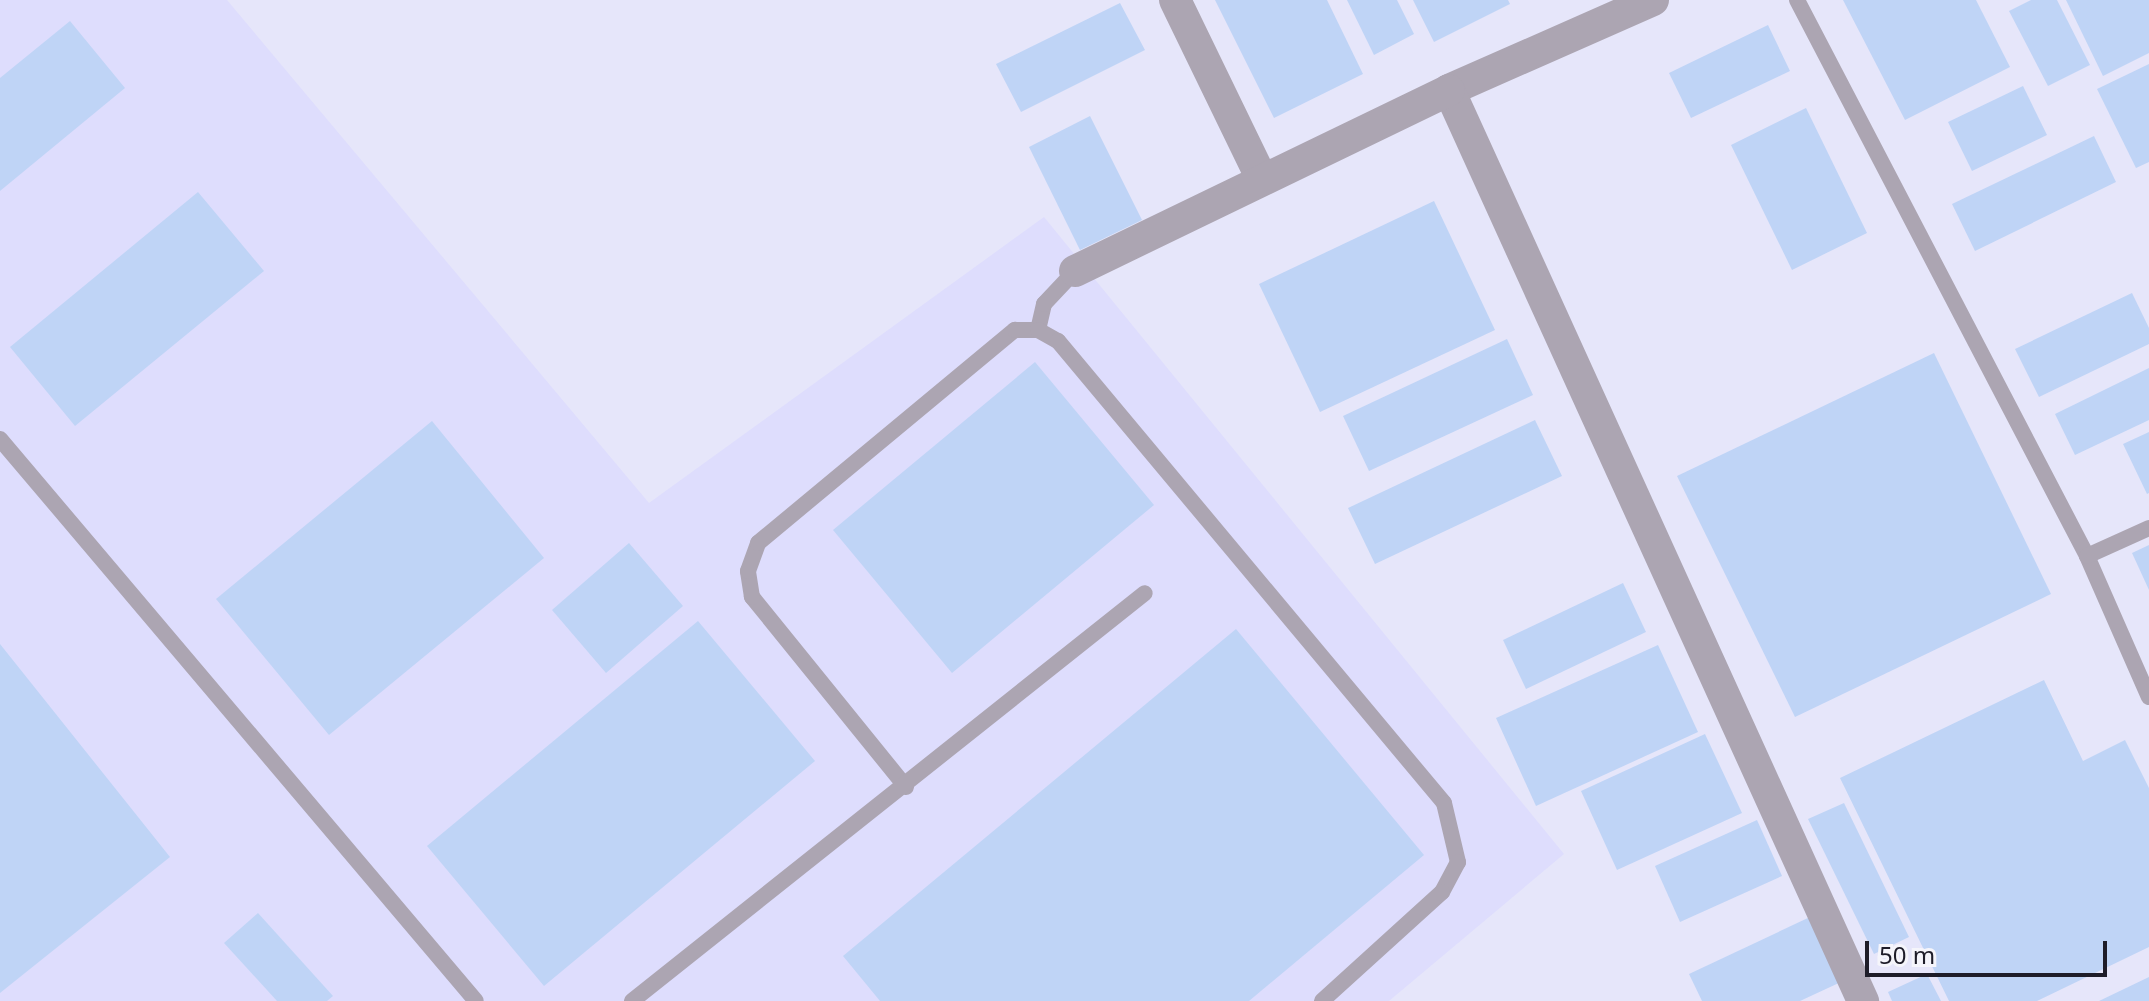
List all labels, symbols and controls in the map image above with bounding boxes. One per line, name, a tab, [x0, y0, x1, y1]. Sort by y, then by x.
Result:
scale bar	[1869, 925, 2111, 975]
text: 50 m	[1879, 938, 1935, 971]

